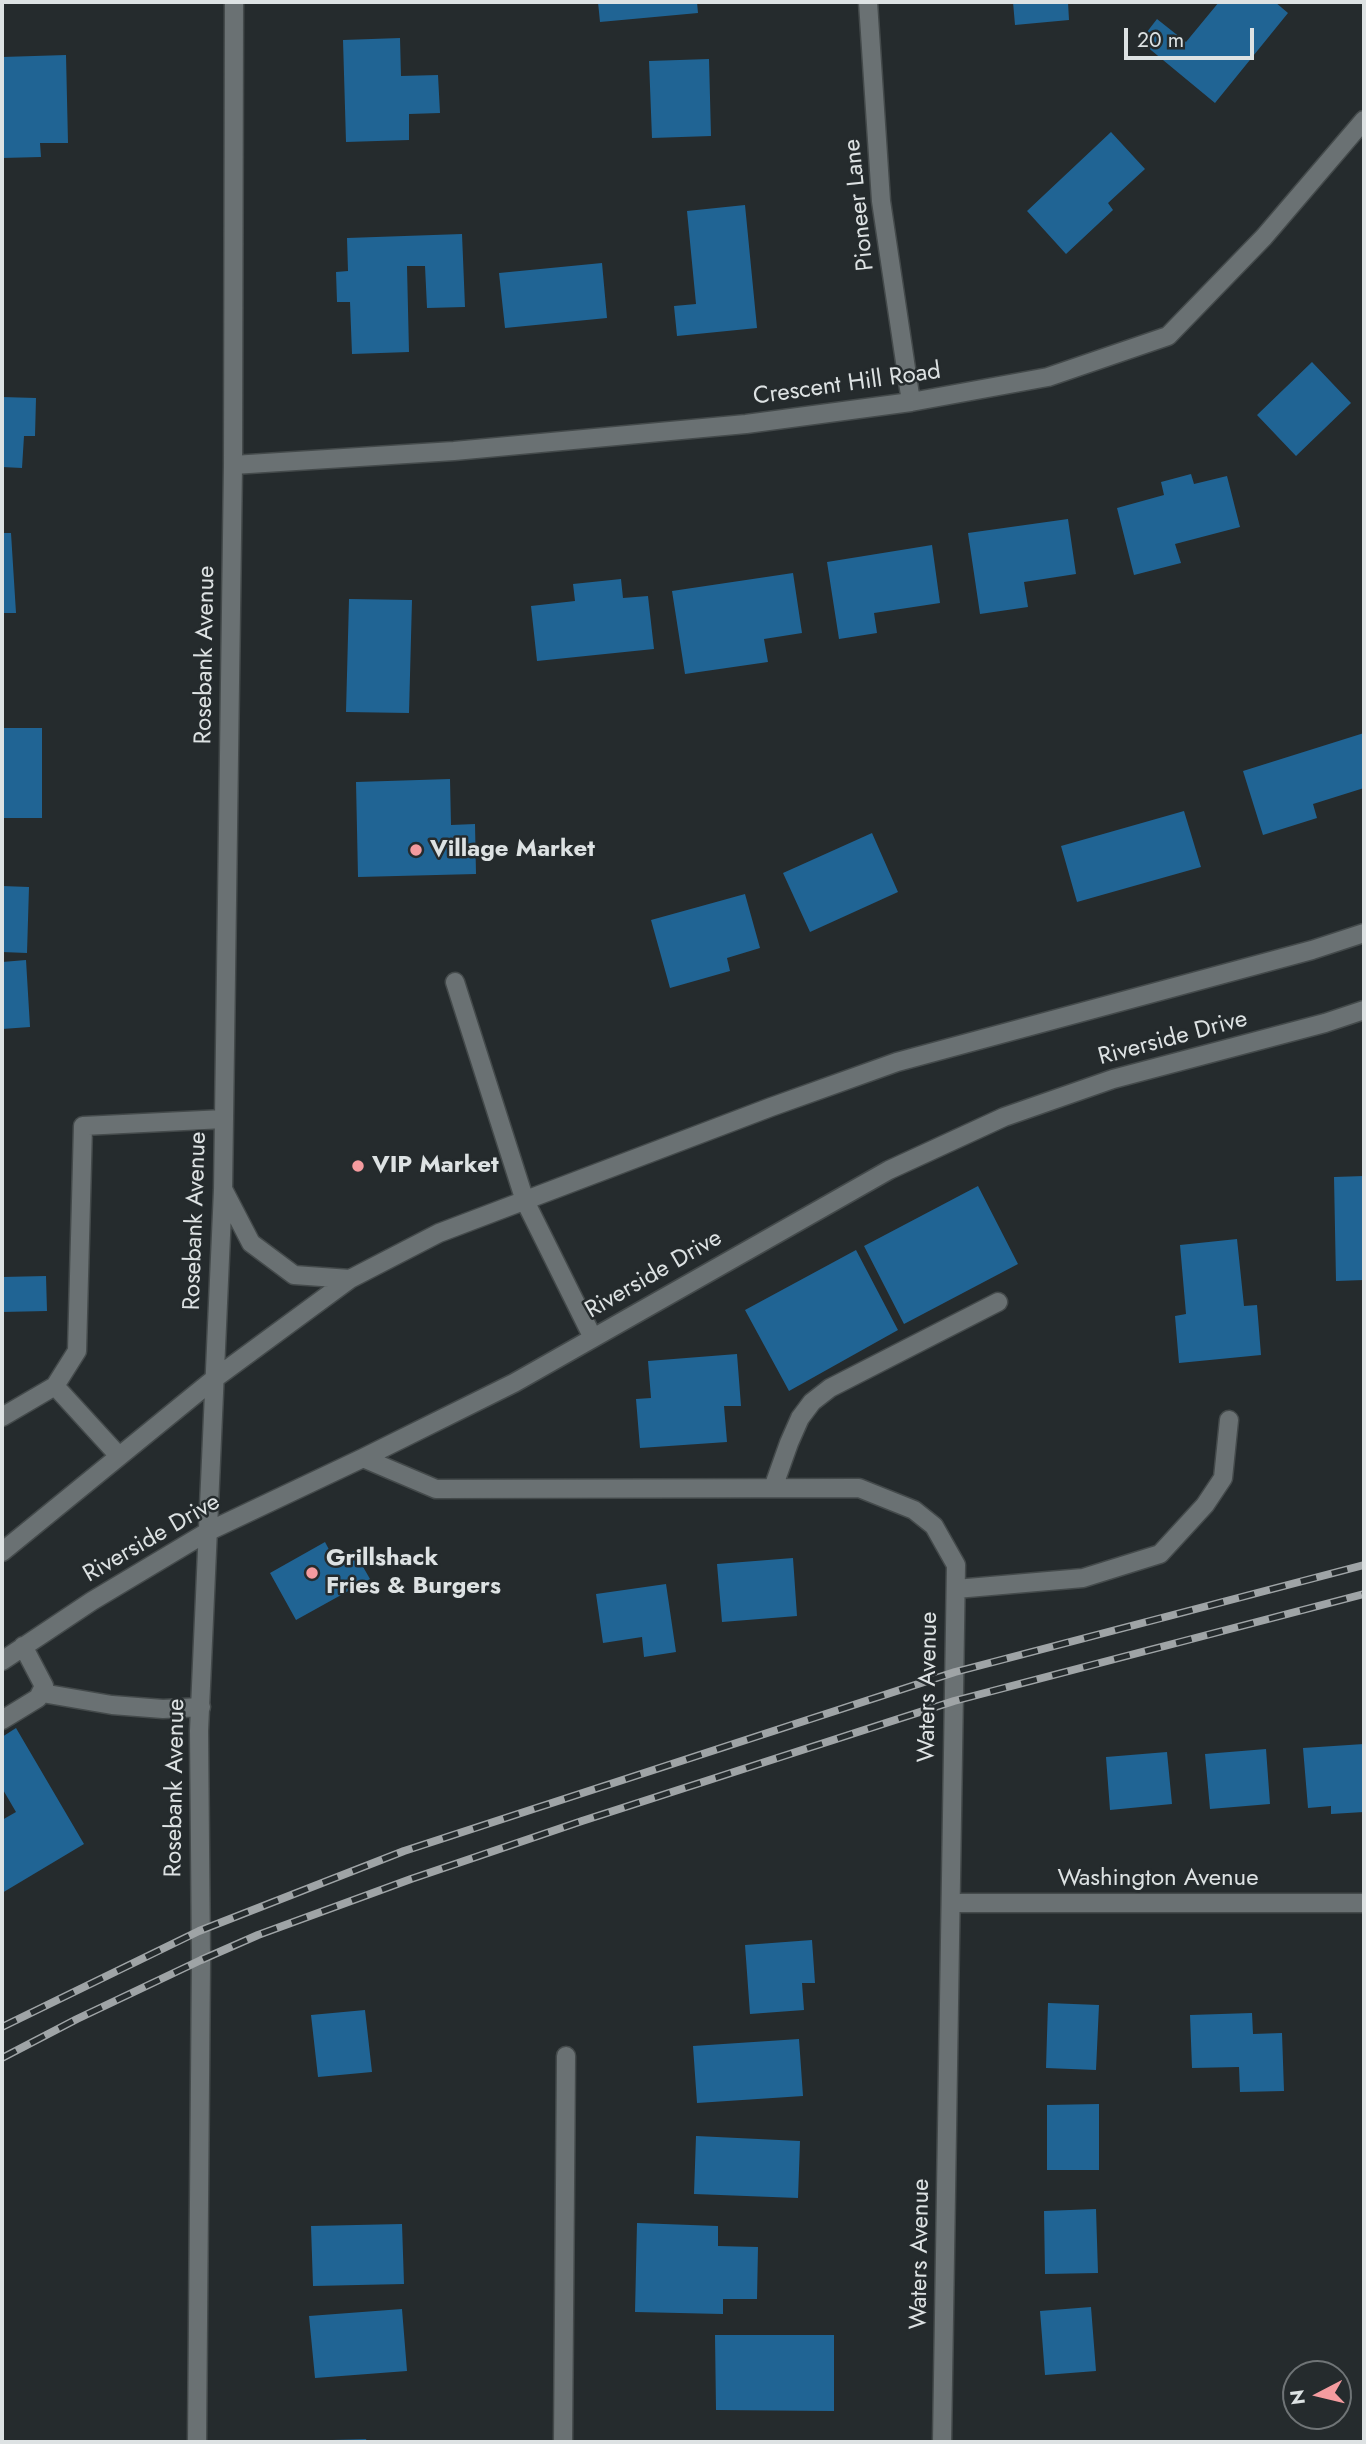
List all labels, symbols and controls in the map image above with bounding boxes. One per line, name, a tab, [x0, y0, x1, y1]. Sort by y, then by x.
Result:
scale bar	[1128, 14, 1258, 58]
text: 20 m	[1137, 25, 1184, 55]
street label: Pioneer Lane	[839, 138, 881, 272]
street label: Crescent Hill Road	[751, 358, 943, 412]
street label: Rosebank Avenue	[190, 565, 222, 745]
place label: Village Market	[430, 836, 595, 864]
marker: Village Market	[408, 842, 424, 858]
street label: Riverside Drive	[1095, 1005, 1251, 1073]
street label: Rosebank Avenue	[178, 1131, 214, 1311]
place label: VIP Market	[372, 1152, 499, 1180]
marker: VIP Market	[350, 1158, 366, 1174]
street label: Riverside Drive	[581, 1224, 727, 1326]
street label: Riverside Drive	[79, 1488, 225, 1590]
place label: Grillshack Fries & Burgers	[326, 1545, 501, 1601]
marker: Grillshack Fries & Burgers	[304, 1565, 320, 1581]
street label: Waters Avenue	[913, 1611, 945, 1763]
street label: Rosebank Avenue	[160, 1698, 192, 1878]
street label: Washington Avenue	[1057, 1865, 1259, 1893]
street label: Waters Avenue	[905, 2178, 937, 2330]
north arrow	[1282, 2360, 1352, 2430]
text: N	[1283, 2388, 1312, 2407]

